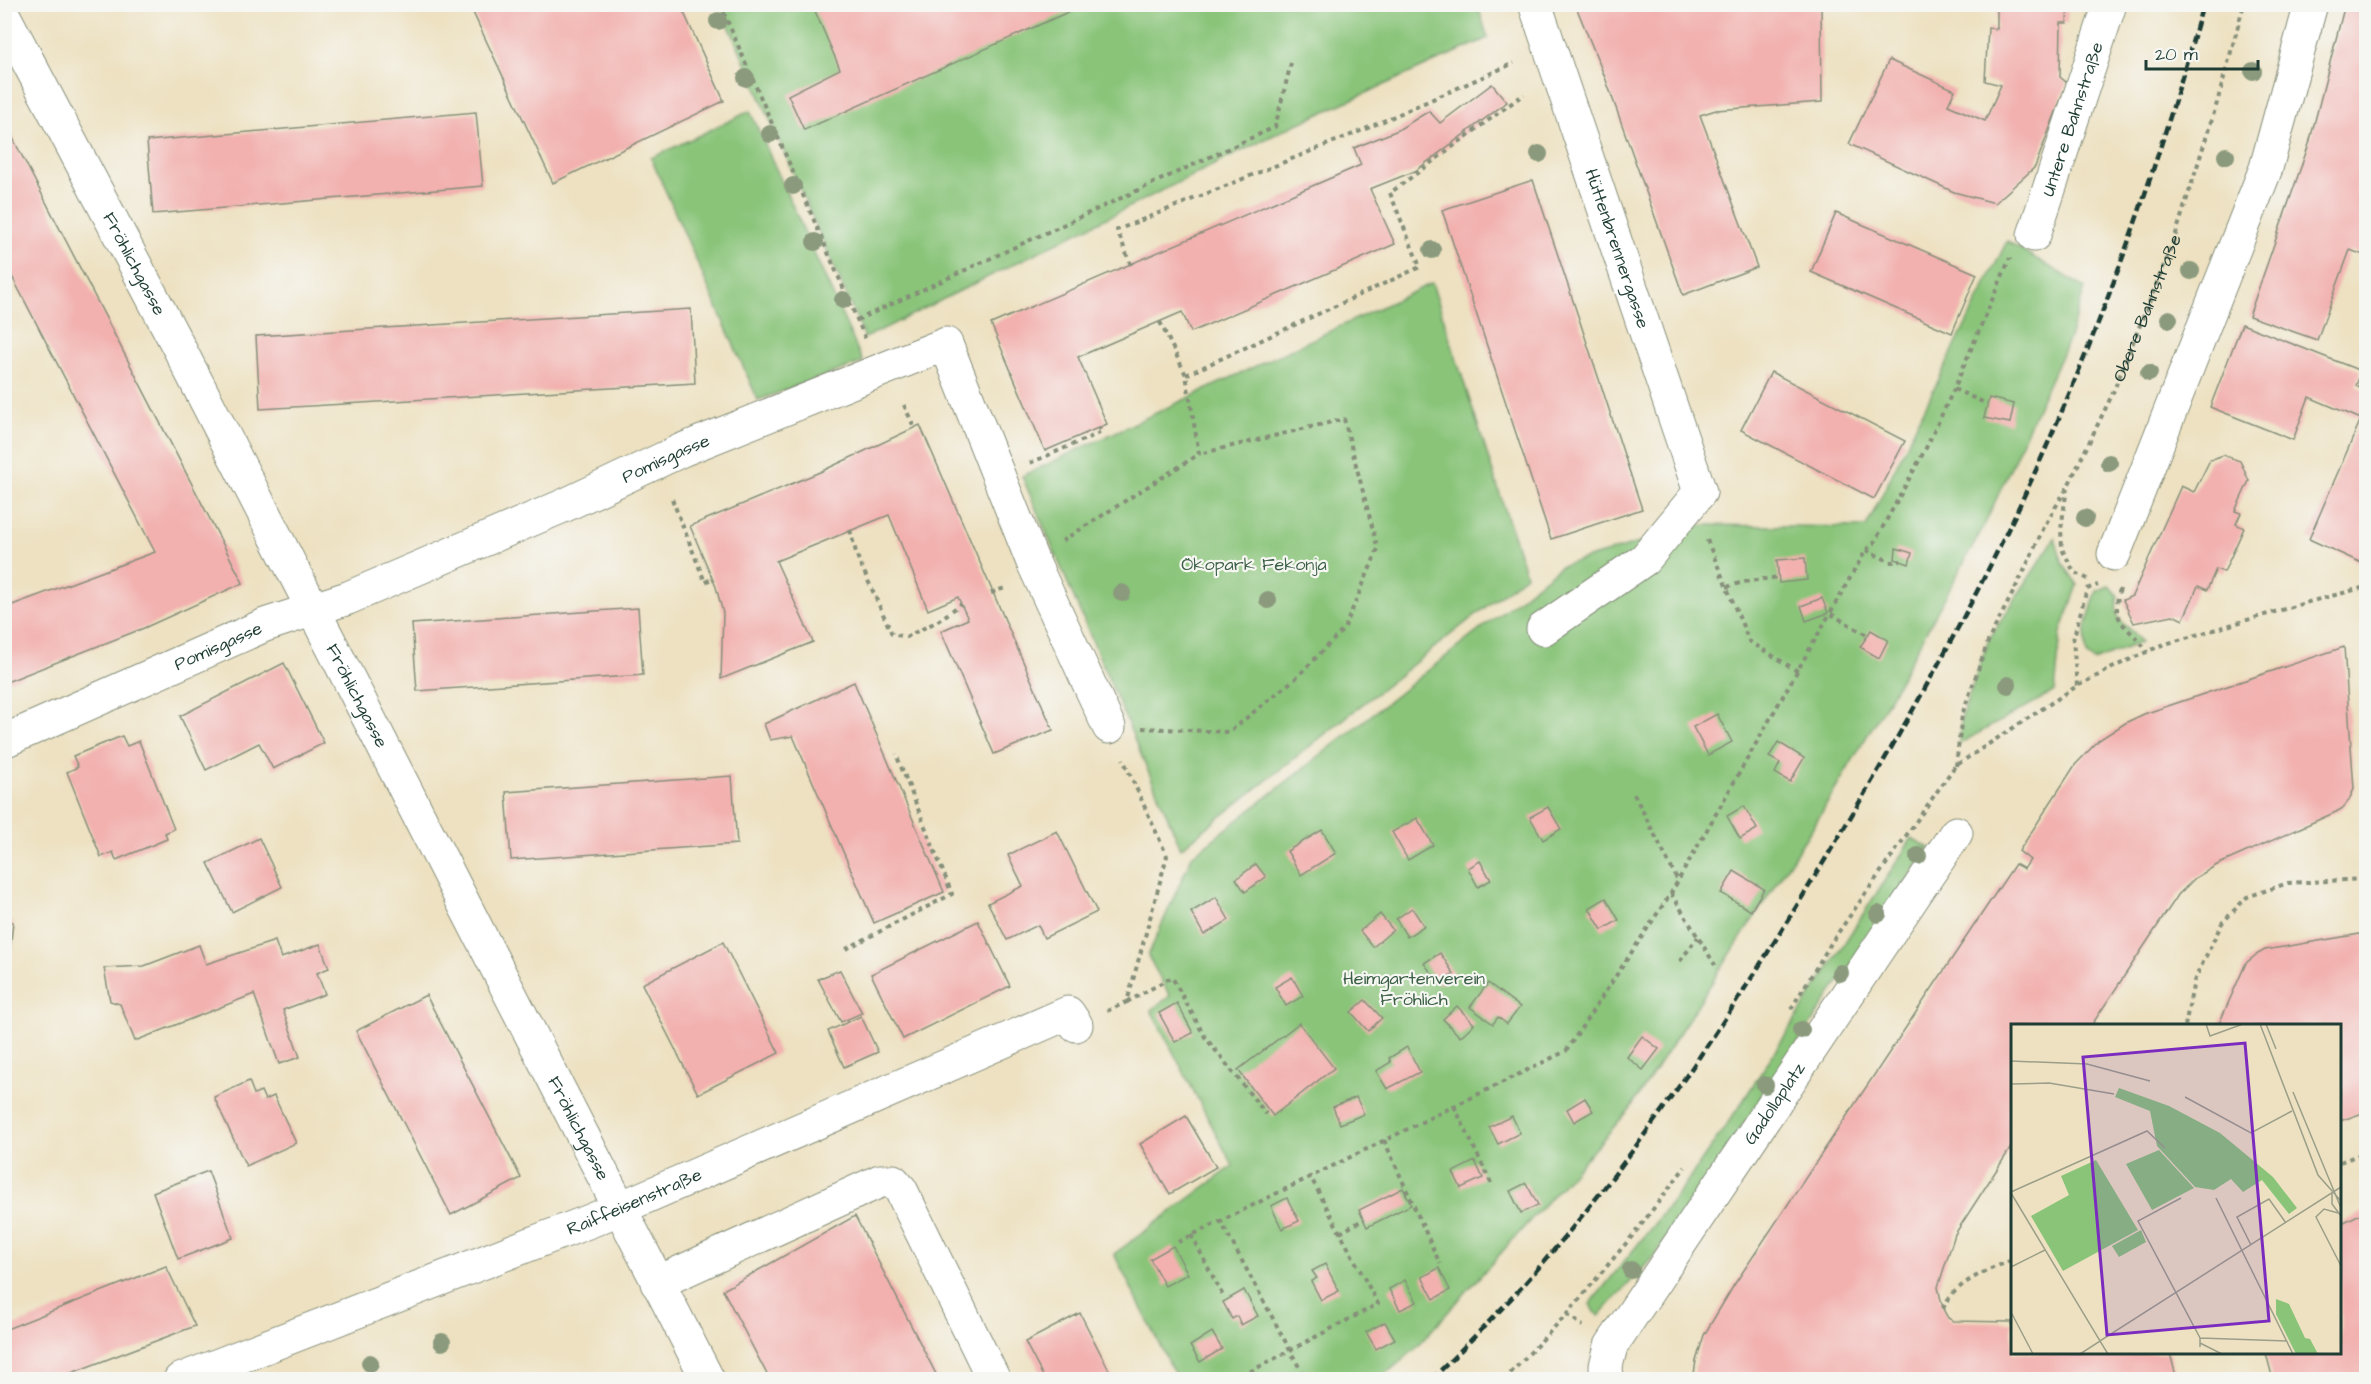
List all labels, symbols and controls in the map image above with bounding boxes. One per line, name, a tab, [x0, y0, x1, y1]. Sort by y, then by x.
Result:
scale bar	[2146, 33, 2258, 71]
street label: Untere Bahnstraße	[2035, 39, 2109, 199]
text: 20 m	[2155, 42, 2198, 67]
street label: Hüttenbrennergasse	[1579, 165, 1656, 332]
street label: Fröhlichgasse	[97, 208, 172, 320]
street label: Obere Bahnstraße	[2106, 231, 2188, 385]
street label: Pomisgasse	[618, 428, 713, 489]
park label: Ökopark Fekonja	[1181, 552, 1327, 577]
street label: Pomisgasse	[170, 615, 266, 676]
street label: Fröhlichgasse	[320, 639, 394, 752]
park label: Heimgartenverein Fröhlich	[1343, 966, 1485, 1012]
inset map	[2011, 1024, 2341, 1354]
street label: Gadollaplatz	[1738, 1057, 1811, 1149]
street label: Fröhlichgasse	[542, 1072, 616, 1185]
street label: Raiffeisenstraße	[563, 1161, 706, 1241]

